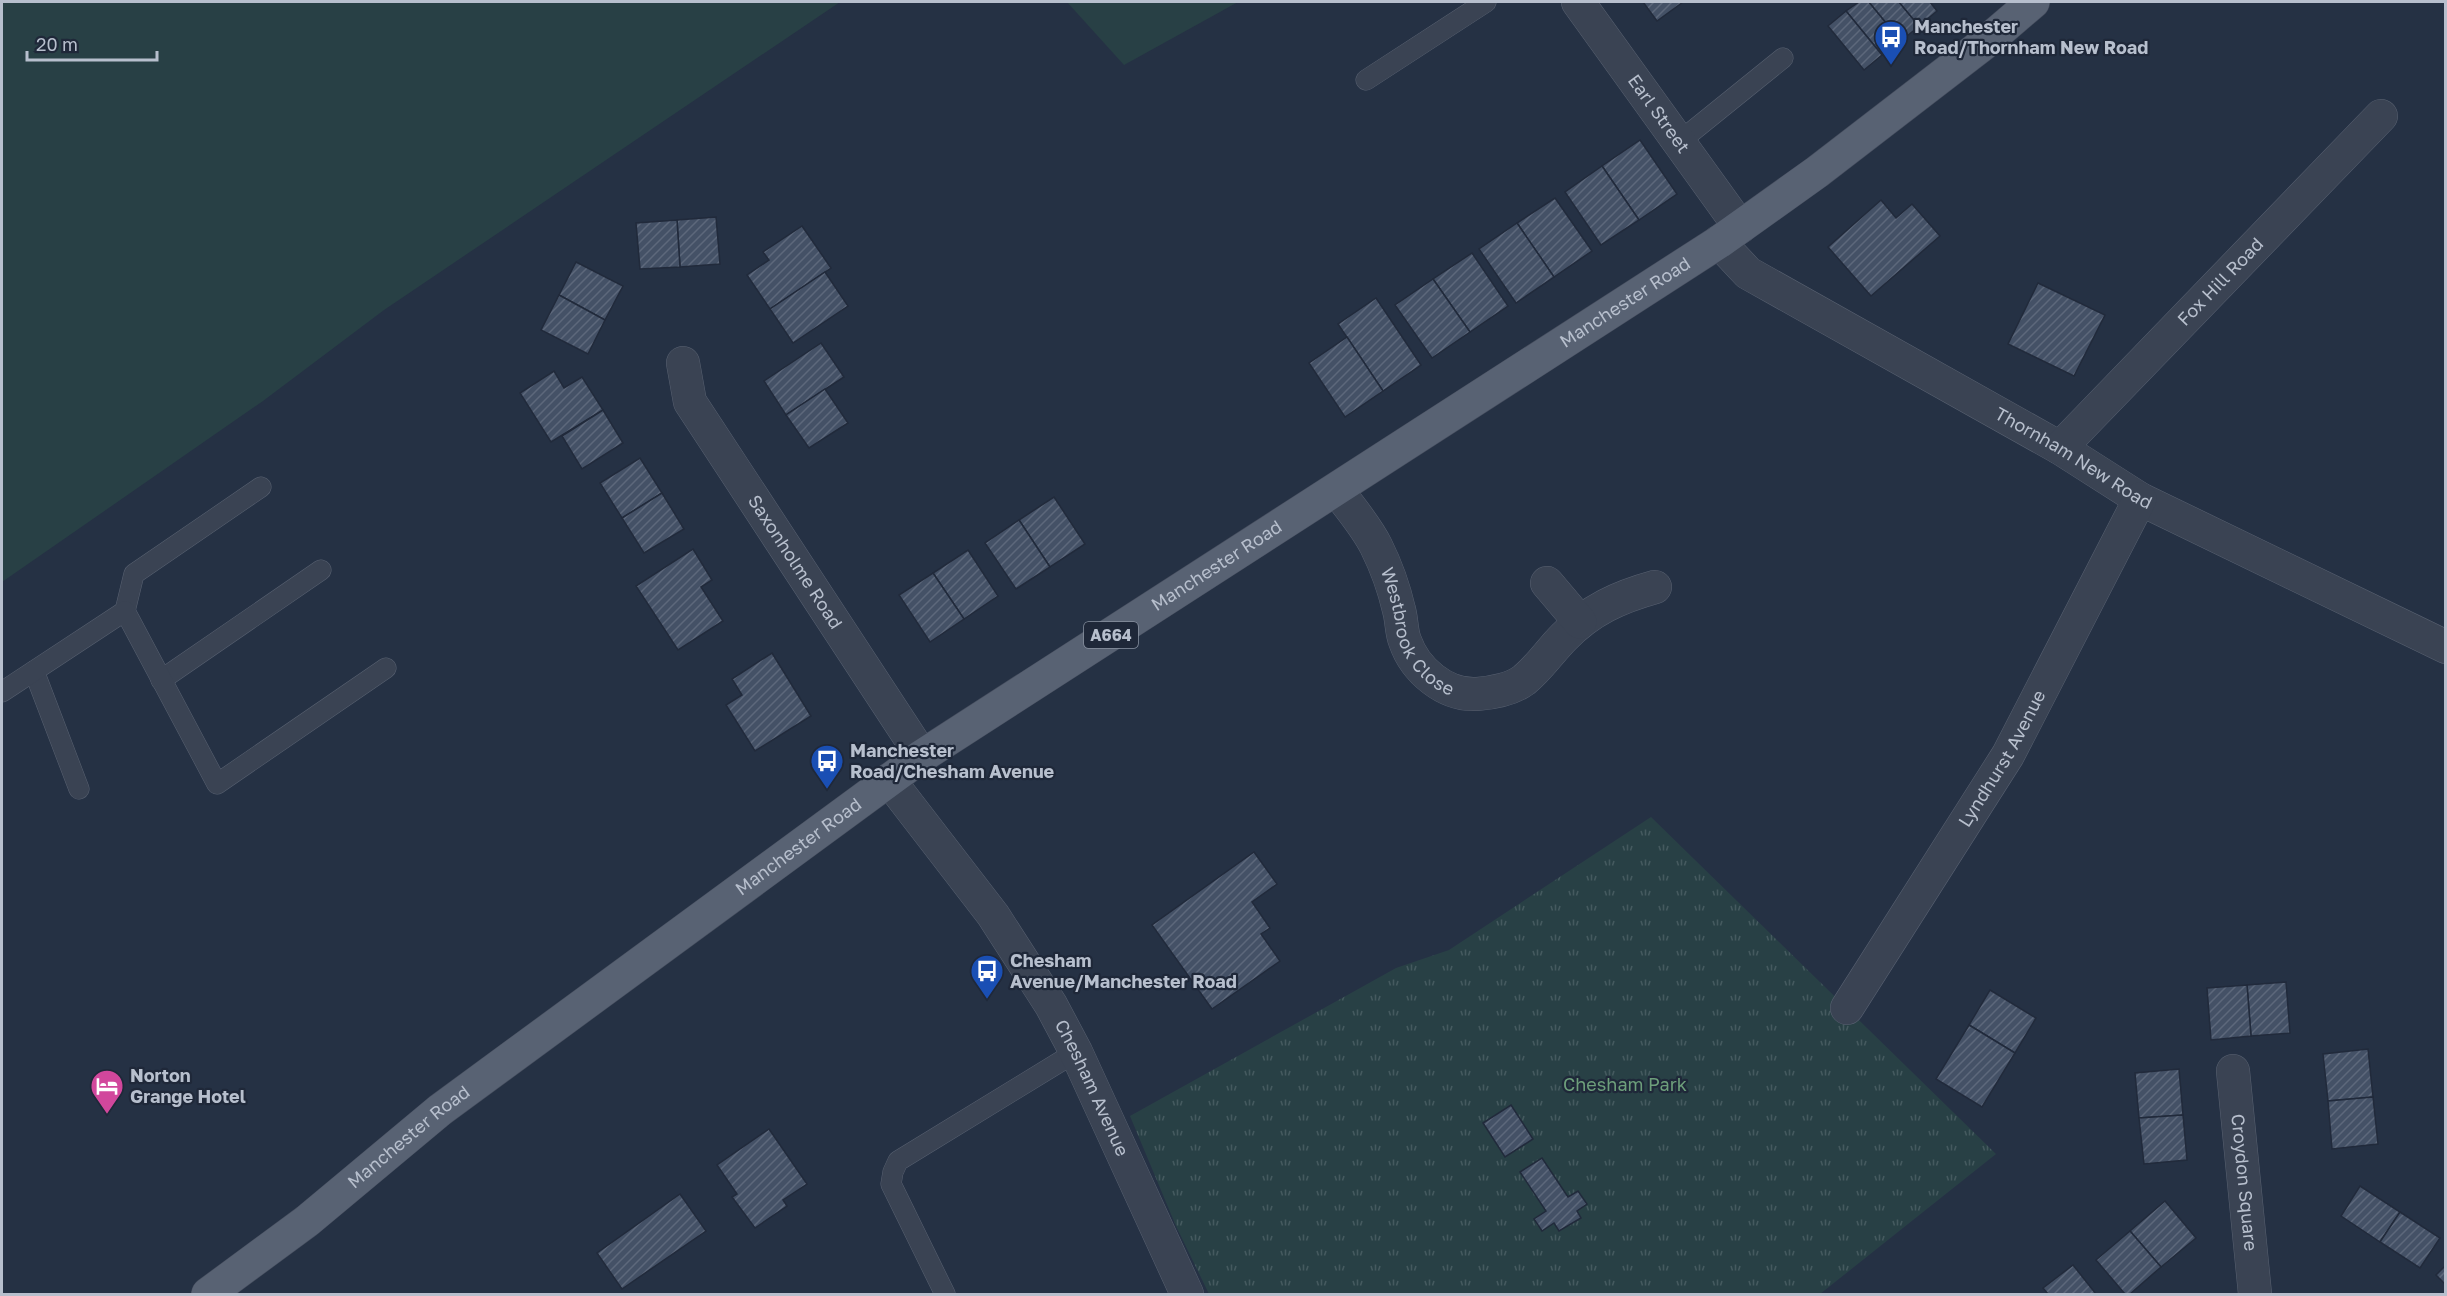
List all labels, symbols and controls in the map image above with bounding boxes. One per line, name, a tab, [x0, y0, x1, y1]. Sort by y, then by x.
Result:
place label: Manchester Road/Thornham New Road	[1914, 15, 2148, 58]
bus stop icon: Manchester Road/Thornham New Road	[1873, 19, 1909, 66]
scale bar	[27, 24, 158, 62]
text: 20 m	[36, 33, 78, 55]
street label: Earl Street	[1624, 70, 1695, 157]
street label: Fox Hill Road	[2172, 233, 2267, 330]
street label: Manchester Road	[1555, 252, 1694, 352]
street label: Thornham New Road	[1991, 402, 2156, 513]
street label: Saxonholme Road	[744, 490, 848, 633]
street label: Manchester Road	[1147, 515, 1286, 615]
street label: Westbrook Close	[1377, 564, 1458, 700]
road number: A664	[1084, 622, 1138, 648]
street label: Lyndhurst Avenue	[1953, 686, 2050, 831]
place label: Manchester Road/Chesham Avenue	[850, 739, 1055, 782]
bus stop icon: Manchester Road/Chesham Avenue	[809, 743, 845, 790]
street label: Manchester Road	[731, 792, 865, 899]
place label: Chesham Avenue/Manchester Road	[1010, 949, 1237, 992]
bus stop icon: Chesham Avenue/Manchester Road	[969, 953, 1005, 1000]
street label: Chesham Avenue	[1051, 1015, 1134, 1159]
place label: Norton Grange Hotel	[130, 1064, 246, 1107]
hotel icon: Norton Grange Hotel	[89, 1068, 125, 1115]
park label: Chesham Park	[1563, 1073, 1687, 1095]
street label: Manchester Road	[343, 1080, 474, 1192]
street label: Croydon Square	[2227, 1113, 2263, 1252]

